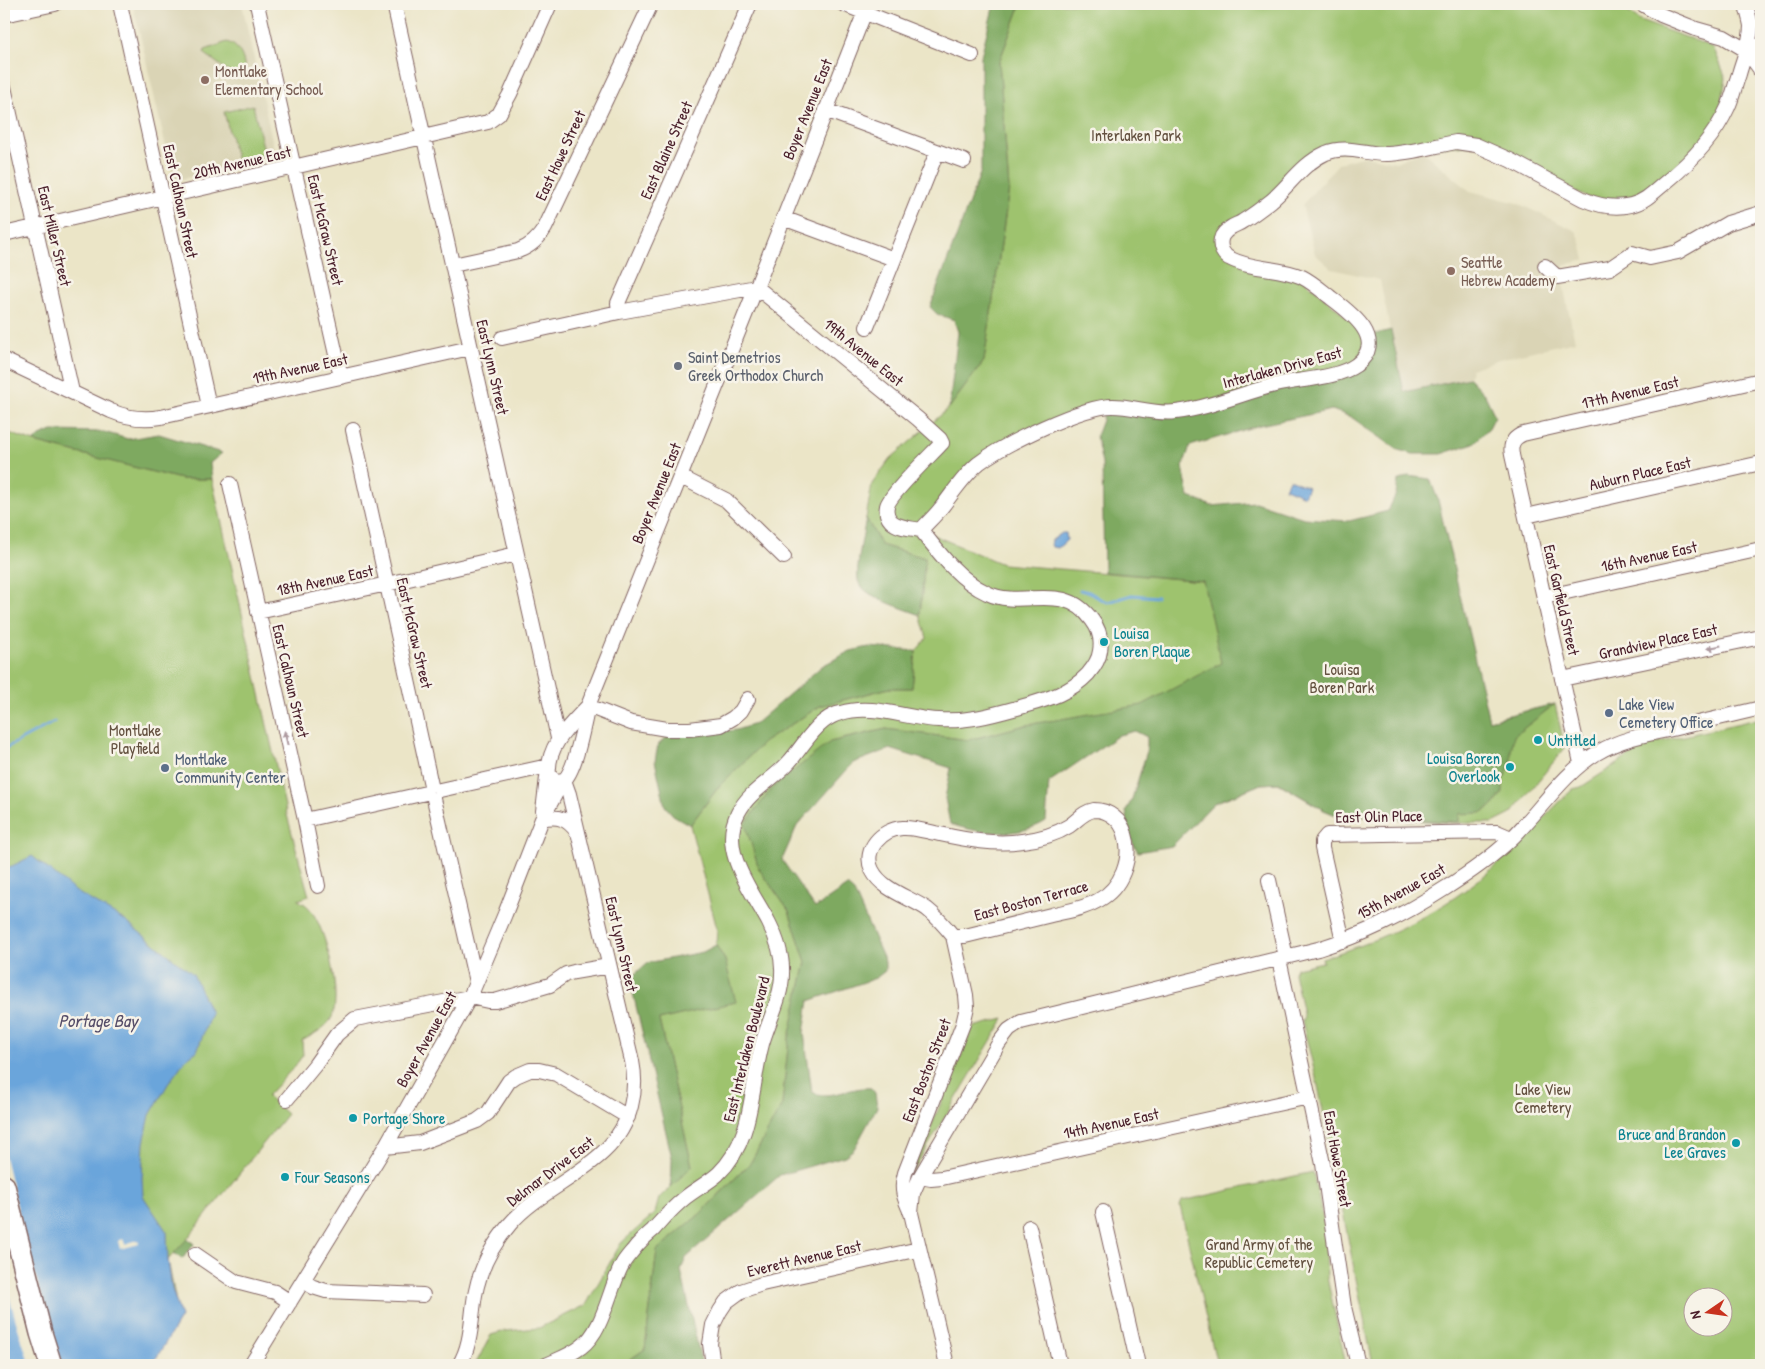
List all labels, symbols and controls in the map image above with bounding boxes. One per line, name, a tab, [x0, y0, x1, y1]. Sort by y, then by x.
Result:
street label: Boyer Avenue East	[777, 55, 837, 163]
place label: Montlake Elementary School	[215, 60, 324, 100]
marker: Montlake Elementary School	[199, 74, 211, 86]
street label: East Blaine Street	[635, 97, 698, 203]
street label: East Howe Street	[529, 106, 591, 204]
park label: Interlaken Park	[1091, 124, 1181, 146]
street label: 20th Avenue East	[191, 140, 294, 184]
street label: East Calhoun Street	[158, 142, 204, 260]
street label: East McGraw Street	[303, 173, 350, 288]
street label: East Miller Street	[33, 184, 77, 289]
place label: Seattle Hebrew Academy	[1461, 251, 1556, 291]
marker: Seattle Hebrew Academy	[1445, 265, 1457, 277]
street label: 19th Avenue East	[819, 313, 909, 391]
street label: East Lynn Street	[471, 317, 515, 417]
street label: Interlaken Drive East	[1220, 340, 1344, 393]
place label: Saint Demetrios Greek Orthodox Church	[688, 346, 823, 386]
street label: 19th Avenue East	[250, 347, 350, 389]
marker: Saint Demetrios Greek Orthodox Church	[672, 360, 684, 372]
street label: 17th Avenue East	[1579, 370, 1681, 414]
street label: Boyer Avenue East	[626, 439, 686, 547]
street label: Auburn Place East	[1587, 451, 1694, 495]
street label: 16th Avenue East	[1599, 535, 1699, 577]
street label: East Garfield Street	[1539, 542, 1586, 658]
street label: 18th Avenue East	[275, 559, 376, 601]
street label: East McGraw Street	[392, 576, 439, 691]
street label: Grandview Place East	[1597, 618, 1720, 664]
street label: East Calhoun Street	[267, 622, 315, 740]
place label: Louisa Boren Plaque	[1114, 622, 1191, 662]
marker: Louisa Boren Plaque	[1098, 636, 1110, 648]
one-way arrow	[1706, 643, 1721, 651]
park label: Louisa Boren Park	[1310, 658, 1375, 698]
place label: Lake View Cemetery Office	[1619, 693, 1714, 733]
marker: Lake View Cemetery Office	[1603, 707, 1615, 719]
park label: Montlake Playfield	[109, 719, 162, 759]
place label: Untitled	[1548, 729, 1596, 751]
one-way arrow	[282, 731, 290, 746]
marker: Untitled	[1532, 734, 1544, 746]
place label: Louisa Boren Overlook	[1427, 747, 1500, 787]
place label: Montlake Community Center	[175, 748, 286, 788]
marker: Louisa Boren Overlook	[1504, 761, 1516, 773]
marker: Montlake Community Center	[159, 762, 171, 774]
street label: East Olin Place	[1335, 804, 1423, 828]
street label: 15th Avenue East	[1353, 857, 1450, 924]
street label: East Boston Terrace	[972, 874, 1091, 926]
street label: East Lynn Street	[600, 894, 644, 994]
street label: East Interlaken Boulevard	[717, 974, 775, 1124]
street label: Boyer Avenue East	[390, 987, 462, 1091]
water label: Portage Bay	[58, 1008, 140, 1033]
street label: East Boston Street	[896, 1014, 956, 1125]
park label: Lake View Cemetery	[1514, 1078, 1572, 1118]
street label: 14th Avenue East	[1061, 1102, 1161, 1144]
place label: Portage Shore	[363, 1107, 446, 1129]
street label: East Howe Street	[1319, 1109, 1357, 1209]
marker: Portage Shore	[347, 1112, 359, 1124]
place label: Bruce and Brandon Lee Graves	[1618, 1123, 1726, 1163]
street label: Delmar Drive East	[502, 1131, 599, 1211]
marker: Bruce and Brandon Lee Graves	[1730, 1137, 1742, 1149]
place label: Four Seasons	[294, 1166, 370, 1188]
marker: Four Seasons	[279, 1171, 291, 1183]
park label: Grand Army of the Republic Cemetery	[1205, 1233, 1313, 1273]
street label: Everett Avenue East	[745, 1234, 864, 1282]
north arrow	[1682, 1286, 1732, 1336]
text: N	[1685, 1309, 1705, 1321]

